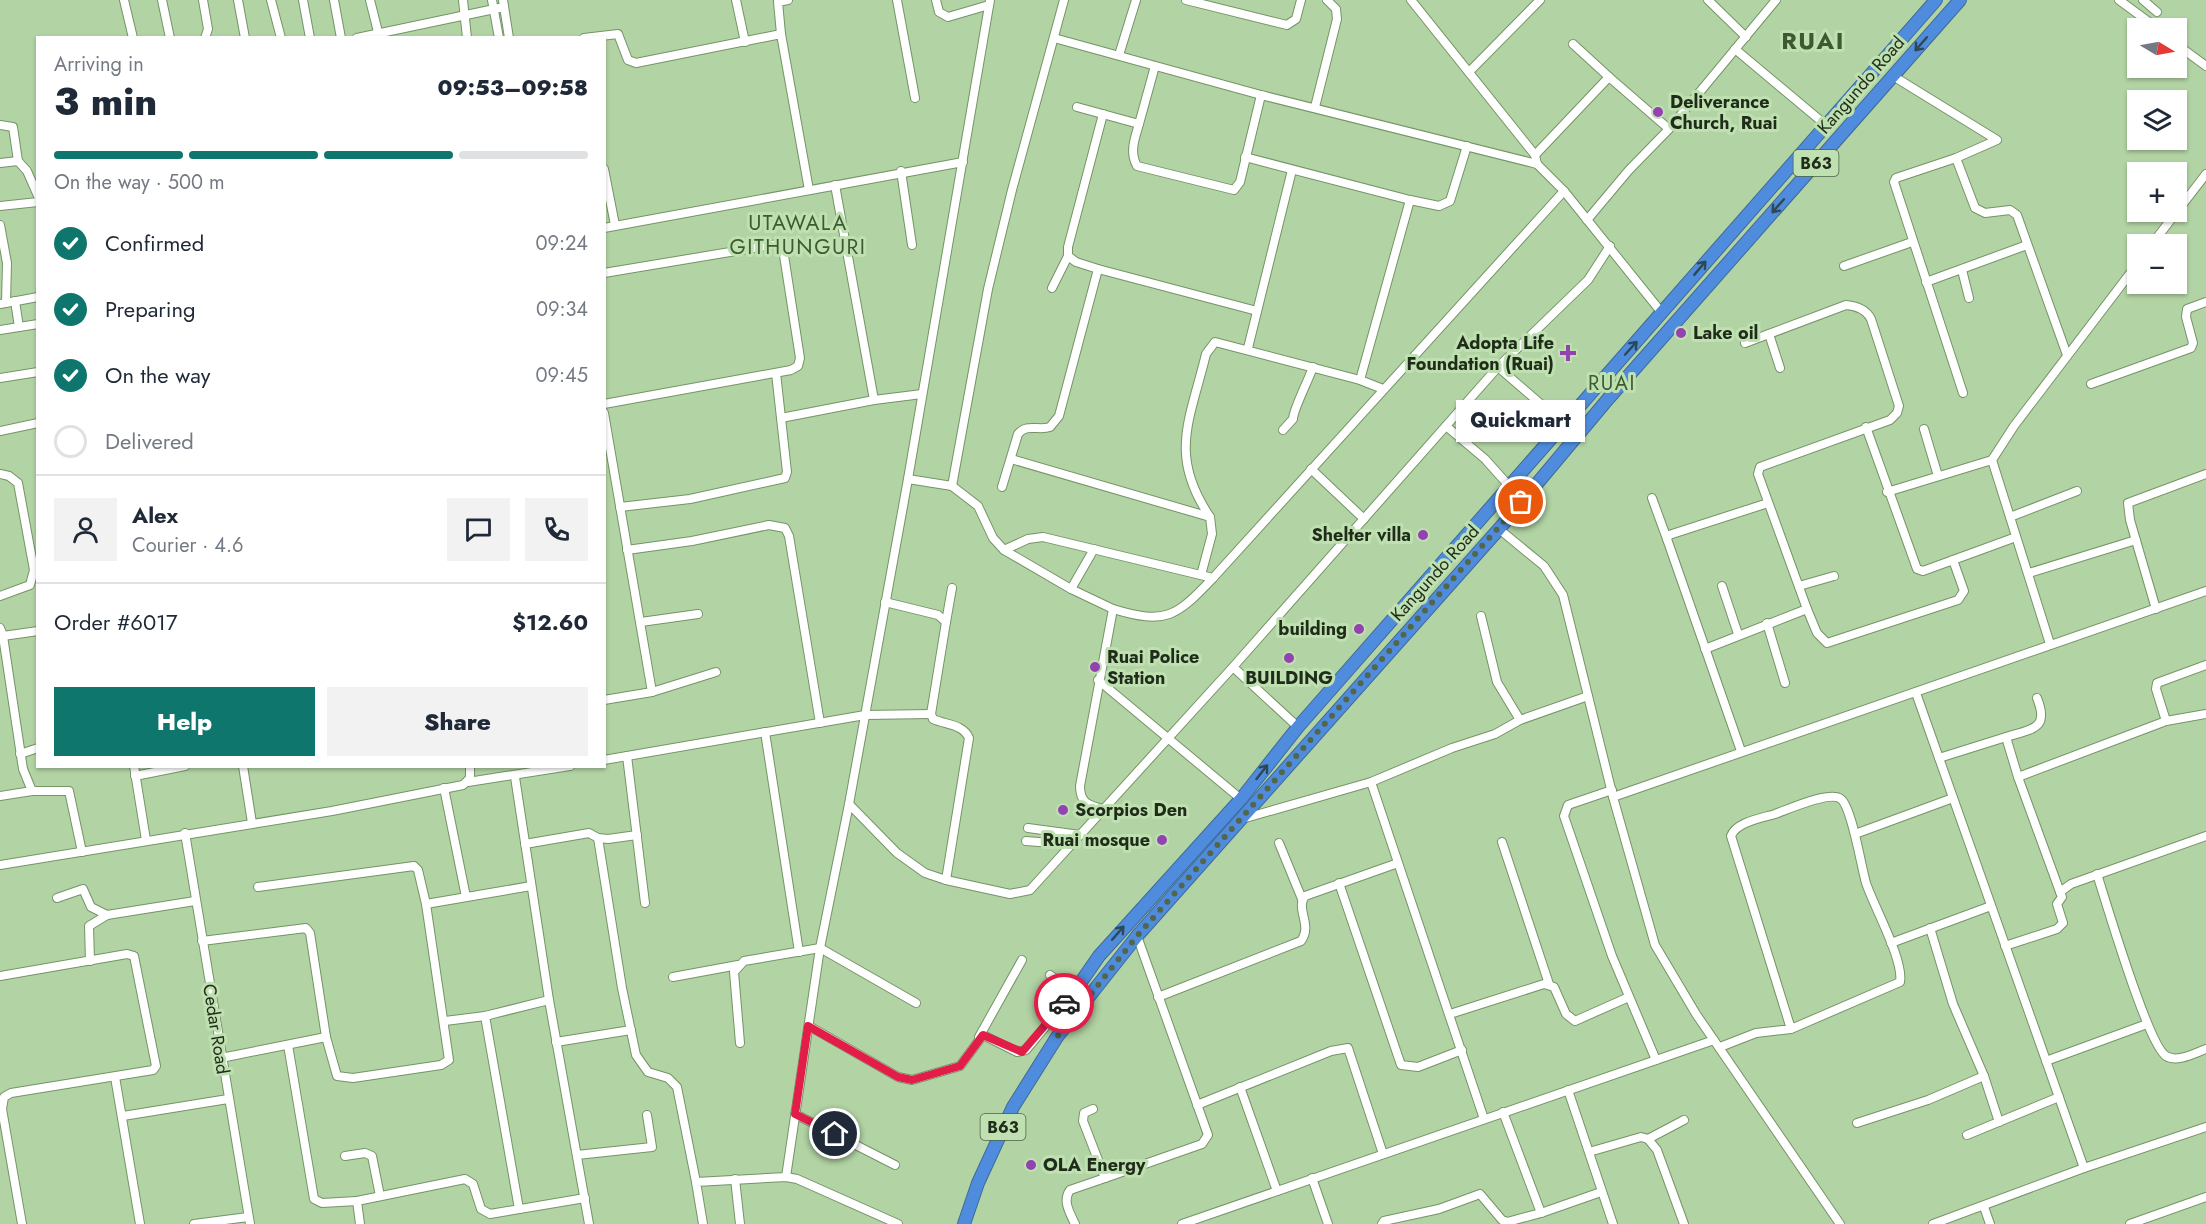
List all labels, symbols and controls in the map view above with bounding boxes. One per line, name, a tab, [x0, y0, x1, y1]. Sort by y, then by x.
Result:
north arrow	[2127, 18, 2187, 78]
map controls	[2127, 18, 2187, 294]
district label: RUAI	[1781, 23, 1845, 58]
street label: Kangundo Road	[1811, 31, 1911, 139]
one-way arrow	[1914, 36, 1928, 51]
text: Arriving in	[54, 50, 144, 79]
text: 09:53–09:58	[437, 71, 588, 103]
text: 3 min	[54, 73, 157, 130]
place label: Deliverance Church, Ruai	[1670, 89, 1777, 136]
button: layers	[2127, 90, 2187, 150]
marker: Deliverance Church, Ruai	[1651, 105, 1665, 119]
road number: B63	[1794, 150, 1838, 176]
button: +	[2127, 162, 2187, 222]
text: On the way · 500 m	[54, 168, 225, 197]
one-way arrow	[1771, 198, 1785, 213]
district label: UTAWALA GITHUNGURI	[730, 208, 866, 262]
icon: check	[54, 227, 87, 260]
text: Confirmed	[105, 227, 204, 259]
text: 09:24	[535, 229, 588, 258]
button: −	[2127, 234, 2187, 294]
one-way arrow	[1694, 260, 1707, 276]
icon: check	[54, 293, 87, 326]
text: Preparing	[105, 293, 196, 325]
text: 09:34	[536, 295, 588, 324]
place label: Lake oil	[1693, 320, 1758, 346]
marker: Lake oil	[1674, 326, 1688, 340]
place label: Adopta Life Foundation (Ruai)	[1406, 330, 1554, 377]
one-way arrow	[1624, 341, 1638, 356]
marker: Adopta Life Foundation (Ruai)	[1559, 344, 1577, 362]
icon: check	[54, 359, 87, 392]
text: On the way	[105, 359, 210, 391]
text: 09:45	[536, 361, 588, 390]
district label: RUAI	[1588, 369, 1636, 398]
callout: Quickmart	[1456, 400, 1586, 442]
text: Quickmart	[1470, 406, 1571, 435]
text: Delivered	[105, 425, 194, 457]
pin	[1495, 476, 1546, 527]
icon: bag	[1504, 485, 1537, 518]
button: person	[54, 498, 117, 561]
button: chat	[447, 498, 510, 561]
button: phone	[525, 498, 588, 561]
text: Alex	[132, 499, 178, 531]
street label: Kangundo Road	[1385, 519, 1485, 627]
place label: Shelter villa	[1312, 522, 1411, 548]
marker: Shelter villa	[1416, 528, 1430, 542]
text: Courier · 4.6	[132, 531, 244, 560]
text: Order #6017	[54, 606, 178, 638]
text: $12.60	[512, 606, 588, 638]
place label: building	[1278, 616, 1347, 642]
marker: building	[1352, 622, 1366, 636]
place label: Ruai Police Station	[1107, 644, 1199, 691]
marker: BUILDING	[1282, 651, 1296, 665]
marker: Ruai Police Station	[1088, 660, 1102, 674]
place label: BUILDING	[1245, 665, 1333, 691]
button: Help	[54, 687, 315, 756]
button: Share	[327, 687, 588, 756]
one-way arrow	[1255, 765, 1269, 780]
place label: Scorpios Den	[1075, 797, 1187, 823]
marker: Scorpios Den	[1056, 803, 1070, 817]
place label: Ruai mosque	[1043, 827, 1150, 853]
marker: Ruai mosque	[1155, 833, 1169, 847]
one-way arrow	[1111, 926, 1125, 941]
courier	[1034, 973, 1094, 1033]
street label: Cedar Road	[196, 982, 236, 1076]
icon: car	[1048, 987, 1081, 1020]
pin	[809, 1108, 860, 1159]
road number: B63	[980, 1114, 1026, 1140]
icon: home	[818, 1117, 851, 1150]
place label: OLA Energy	[1043, 1152, 1146, 1178]
marker: OLA Energy	[1024, 1158, 1038, 1172]

